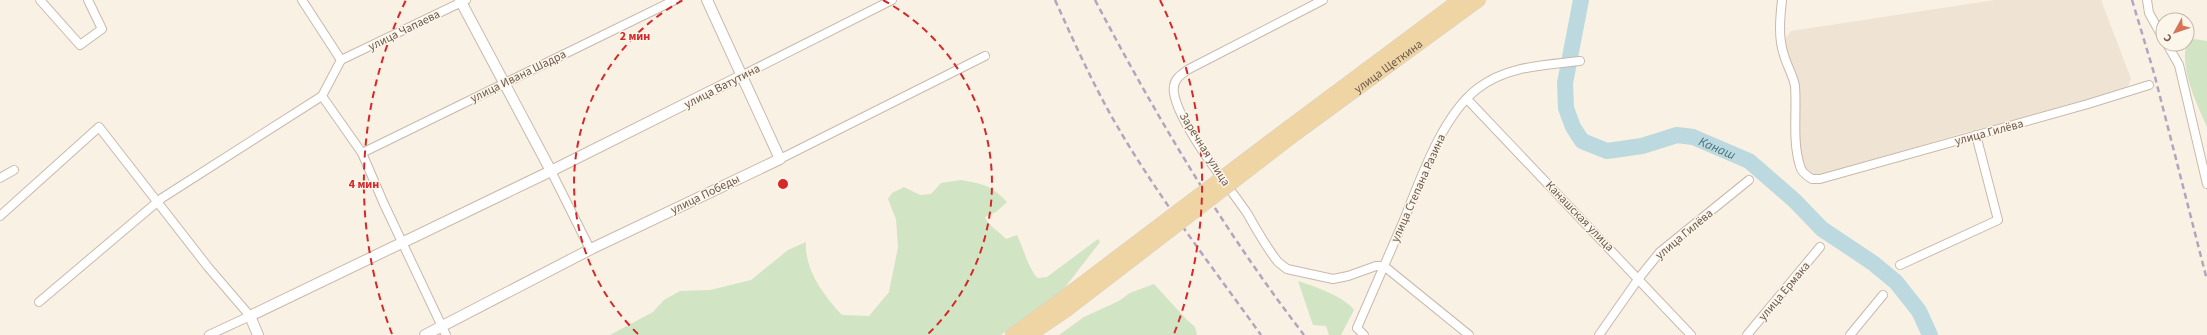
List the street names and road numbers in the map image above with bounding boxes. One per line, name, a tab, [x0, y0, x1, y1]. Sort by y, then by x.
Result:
street label: улица Чапаева	[365, 6, 443, 55]
street label: улица Щеткина	[1351, 36, 1426, 98]
street label: улица Ивана Шадра	[467, 46, 569, 107]
street label: улица Ватутина	[681, 60, 763, 113]
street label: Заречная улица	[1175, 109, 1234, 189]
street label: улица Гилёва	[1953, 115, 2025, 150]
street label: улица Степана Разина	[1387, 131, 1450, 245]
street label: улица Победы	[668, 170, 743, 219]
street label: Канашская улица	[1542, 177, 1618, 255]
street label: улица Гилёва	[1652, 205, 1717, 264]
street label: улица Ермака	[1755, 258, 1814, 325]

